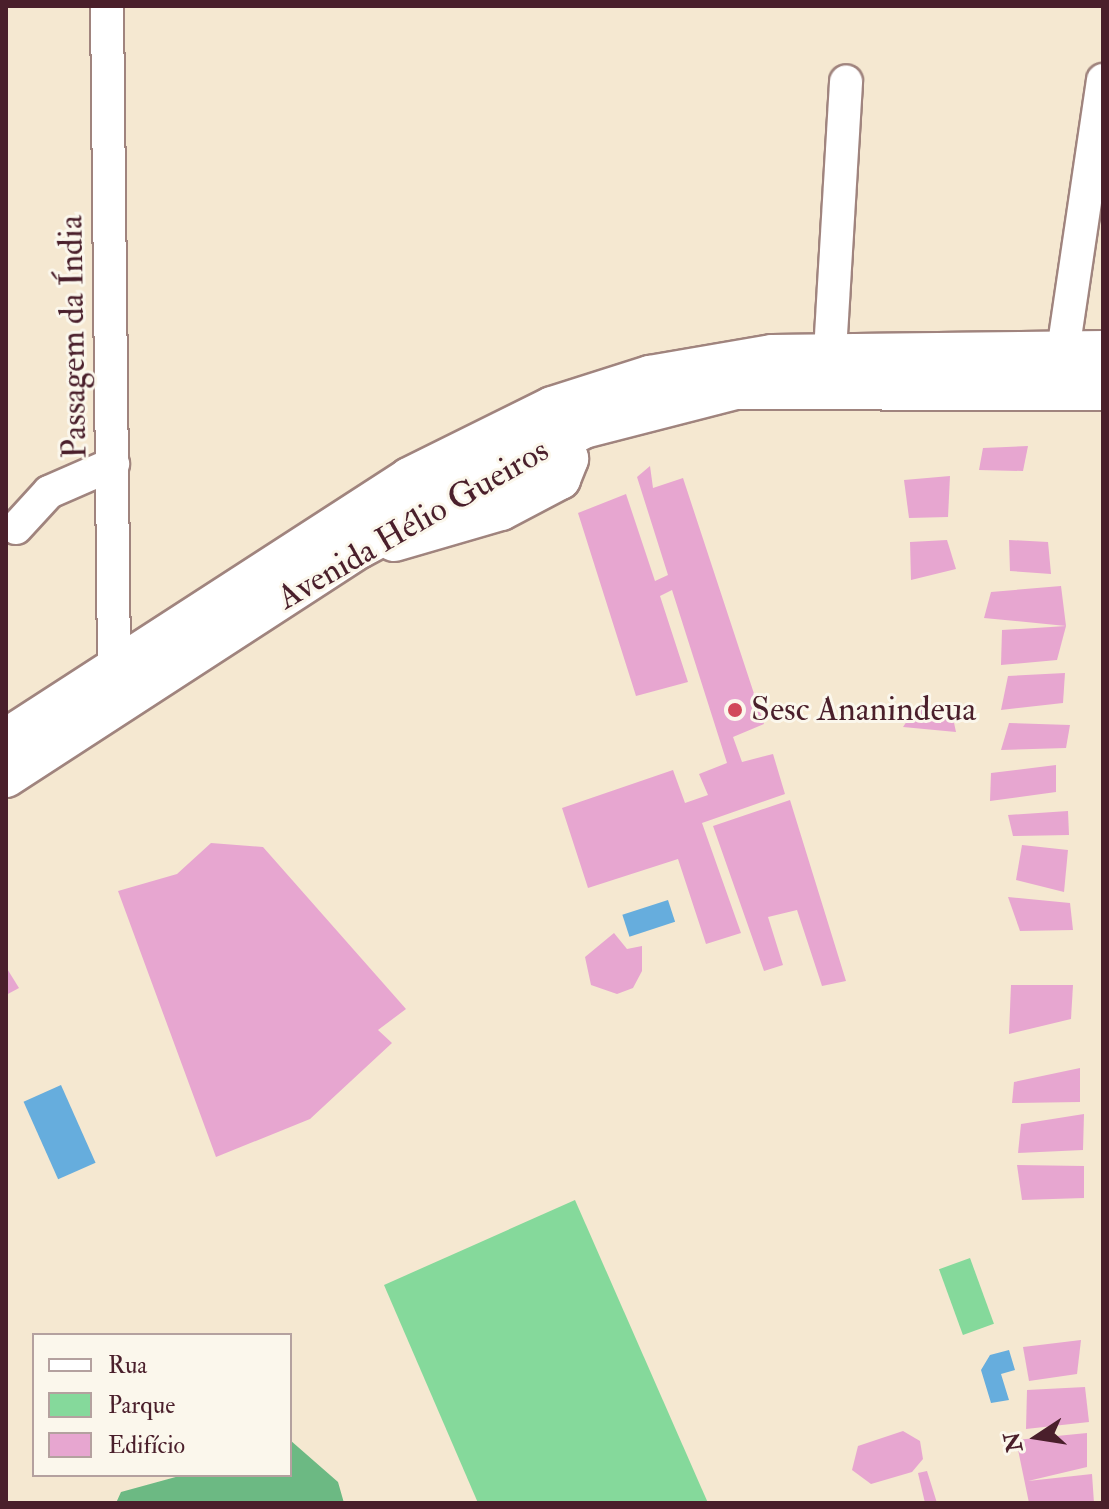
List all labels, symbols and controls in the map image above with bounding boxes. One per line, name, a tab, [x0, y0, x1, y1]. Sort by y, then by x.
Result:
street label: Passagem da Índia	[50, 215, 96, 459]
street label: Avenida Hélio Gueiros	[270, 430, 556, 618]
place label: Sesc Ananindeua	[751, 690, 976, 730]
marker: Sesc Ananindeua	[726, 701, 744, 719]
legend	[32, 1333, 292, 1477]
text: Rua	[108, 1350, 147, 1381]
text: Parque	[108, 1390, 175, 1421]
north arrow	[997, 1397, 1077, 1477]
text: N	[998, 1429, 1029, 1455]
text: Edifício	[108, 1430, 185, 1461]

